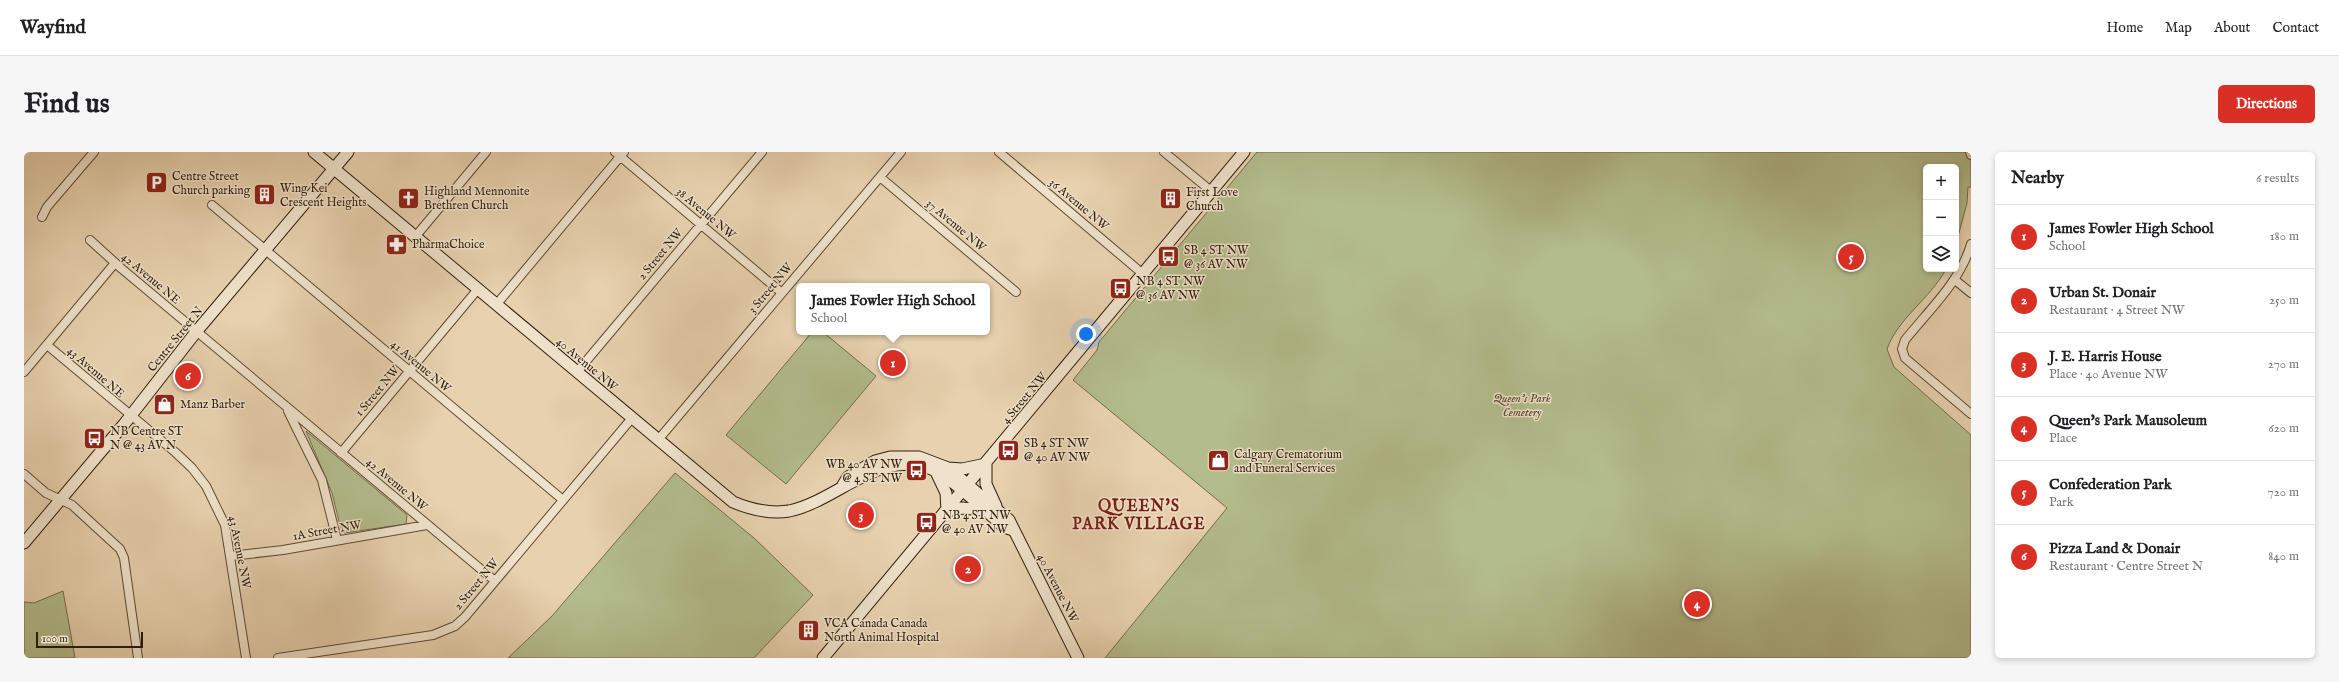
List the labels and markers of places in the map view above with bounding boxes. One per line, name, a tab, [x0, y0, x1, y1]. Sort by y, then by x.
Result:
place label: Centre Street Church parking	[172, 169, 251, 199]
parking icon: Centre Street Church parking	[143, 170, 169, 196]
place label: Wing Kei Crescent Heights	[280, 181, 366, 210]
building icon: Wing Kei Crescent Heights	[252, 182, 278, 208]
place label: Highland Mennonite Brethren Church	[424, 184, 530, 213]
church icon: Highland Mennonite Brethren Church	[396, 185, 422, 211]
place label: First Love Church	[1186, 185, 1238, 214]
building icon: First Love Church	[1158, 186, 1184, 212]
pharmacy icon: PharmaChoice	[383, 231, 409, 257]
place label: PharmaChoice	[412, 237, 485, 252]
pin: 5	[1838, 242, 1864, 272]
place label: SB 4 ST NW @ 36 AV NW	[1184, 243, 1249, 272]
bus stop icon: SB 4 ST NW @ 36 AV NW	[1156, 244, 1182, 270]
place label: NB 4 ST NW @ 36 AV NW	[1136, 274, 1205, 303]
bus stop icon: NB 4 ST NW @ 36 AV NW	[1107, 275, 1133, 301]
pin: 1	[880, 348, 906, 378]
pin: 6	[175, 361, 201, 391]
shop icon: Manz Barber	[152, 391, 178, 417]
place label: Manz Barber	[180, 397, 245, 412]
place label: NB Centre ST N @ 43 AV N	[110, 424, 183, 453]
bus stop icon: NB Centre ST N @ 43 AV N	[82, 425, 108, 451]
place label: SB 4 ST NW @ 40 AV NW	[1024, 436, 1090, 465]
bus stop icon: SB 4 ST NW @ 40 AV NW	[996, 437, 1022, 463]
place label: Calgary Crematorium and Funeral Services	[1234, 447, 1342, 476]
shop icon: Calgary Crematorium and Funeral Services	[1205, 448, 1231, 474]
place label: WB 40 AV NW @ 4 ST NW	[826, 457, 903, 486]
bus stop icon: WB 40 AV NW @ 4 ST NW	[904, 458, 930, 484]
pin: 3	[848, 500, 874, 530]
place label: NB 4 ST NW @ 40 AV NW	[942, 508, 1011, 537]
bus stop icon: NB 4 ST NW @ 40 AV NW	[914, 509, 940, 535]
pin: 2	[955, 554, 981, 584]
pin: 4	[1684, 589, 1710, 619]
place label: VCA Canada Canada North Animal Hospital	[823, 616, 940, 646]
building icon: VCA Canada Canada North Animal Hospital	[795, 617, 821, 643]

